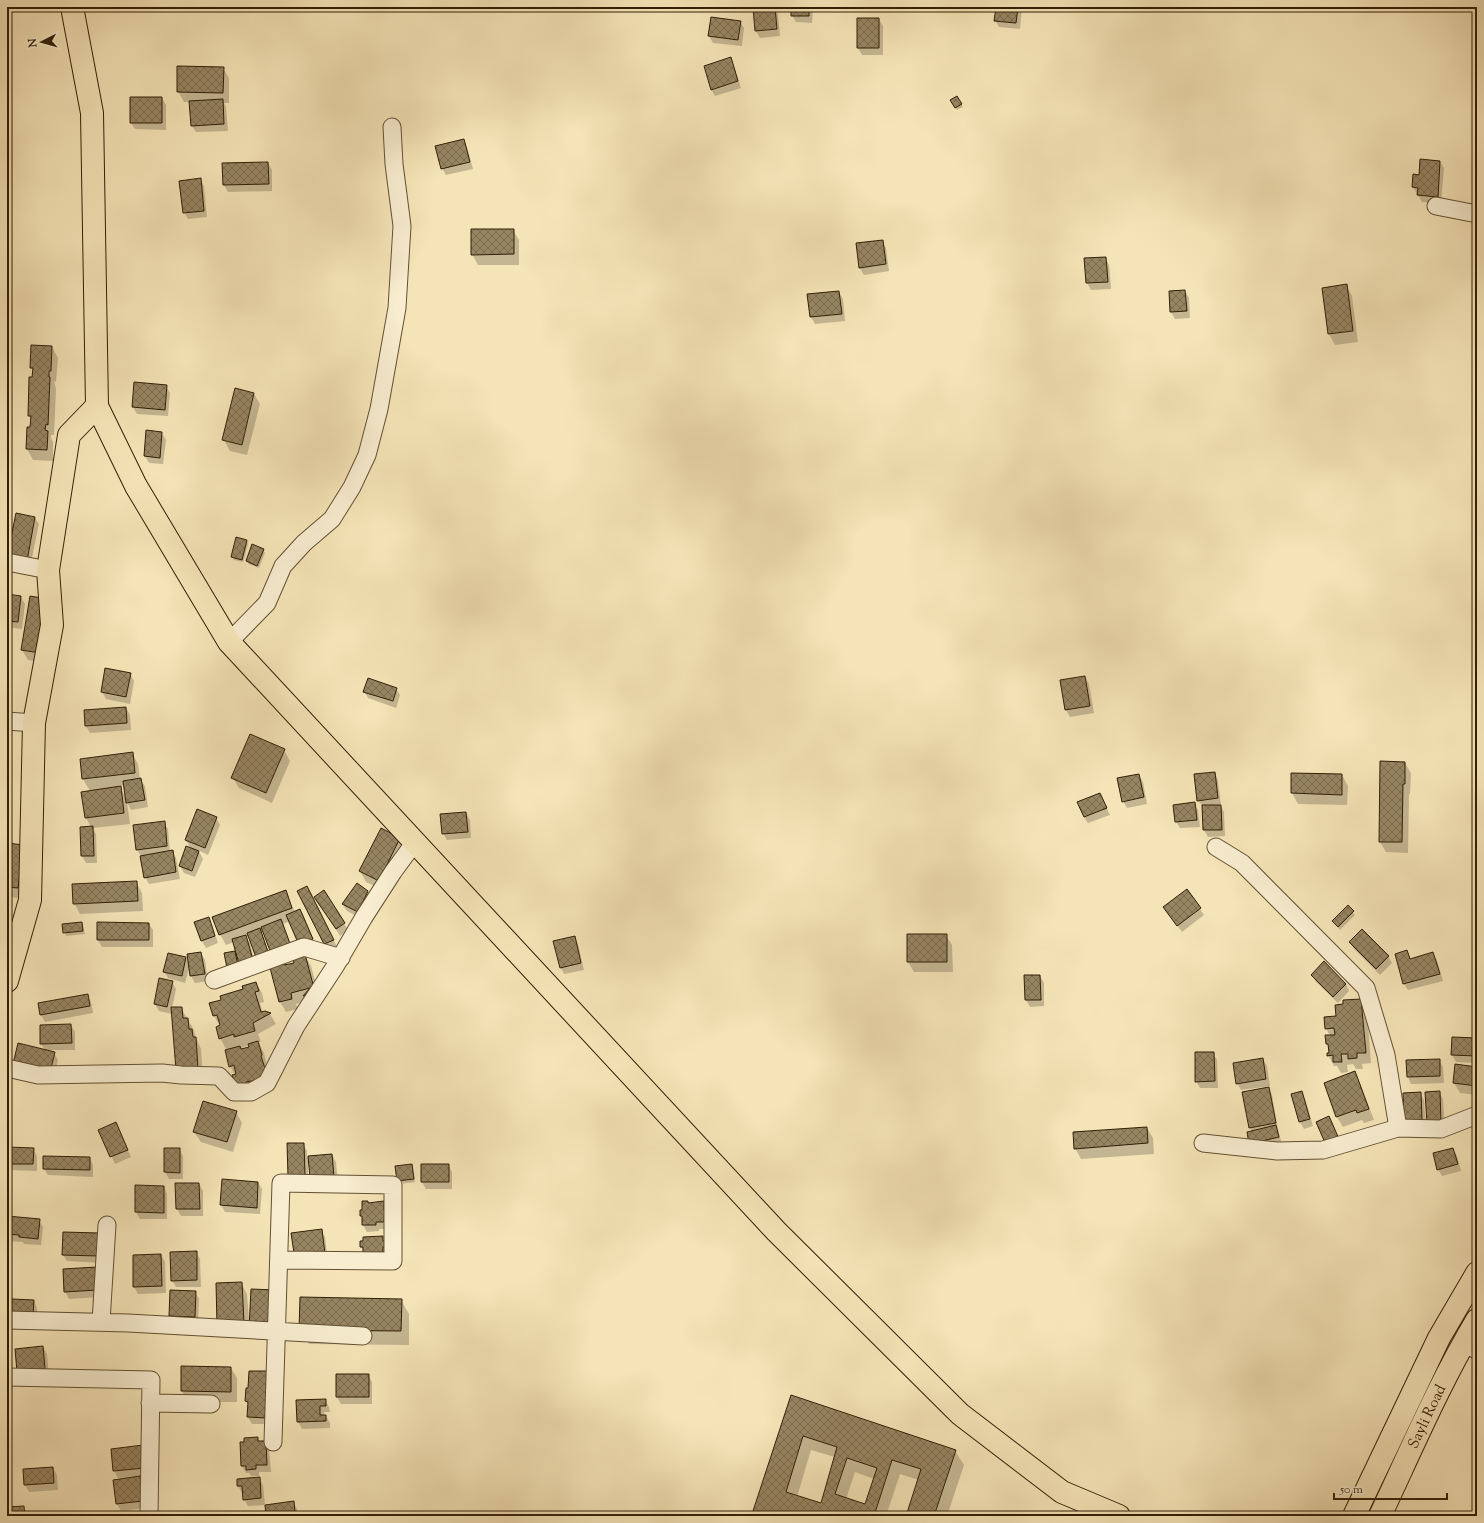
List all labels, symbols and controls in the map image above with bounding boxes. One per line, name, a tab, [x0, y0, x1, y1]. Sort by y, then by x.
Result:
north arrow	[22, 22, 62, 62]
text: N	[25, 38, 42, 49]
street label: Sayli Road	[1404, 1381, 1452, 1452]
scale bar	[1334, 1475, 1447, 1501]
text: 50 m	[1339, 1481, 1363, 1499]

